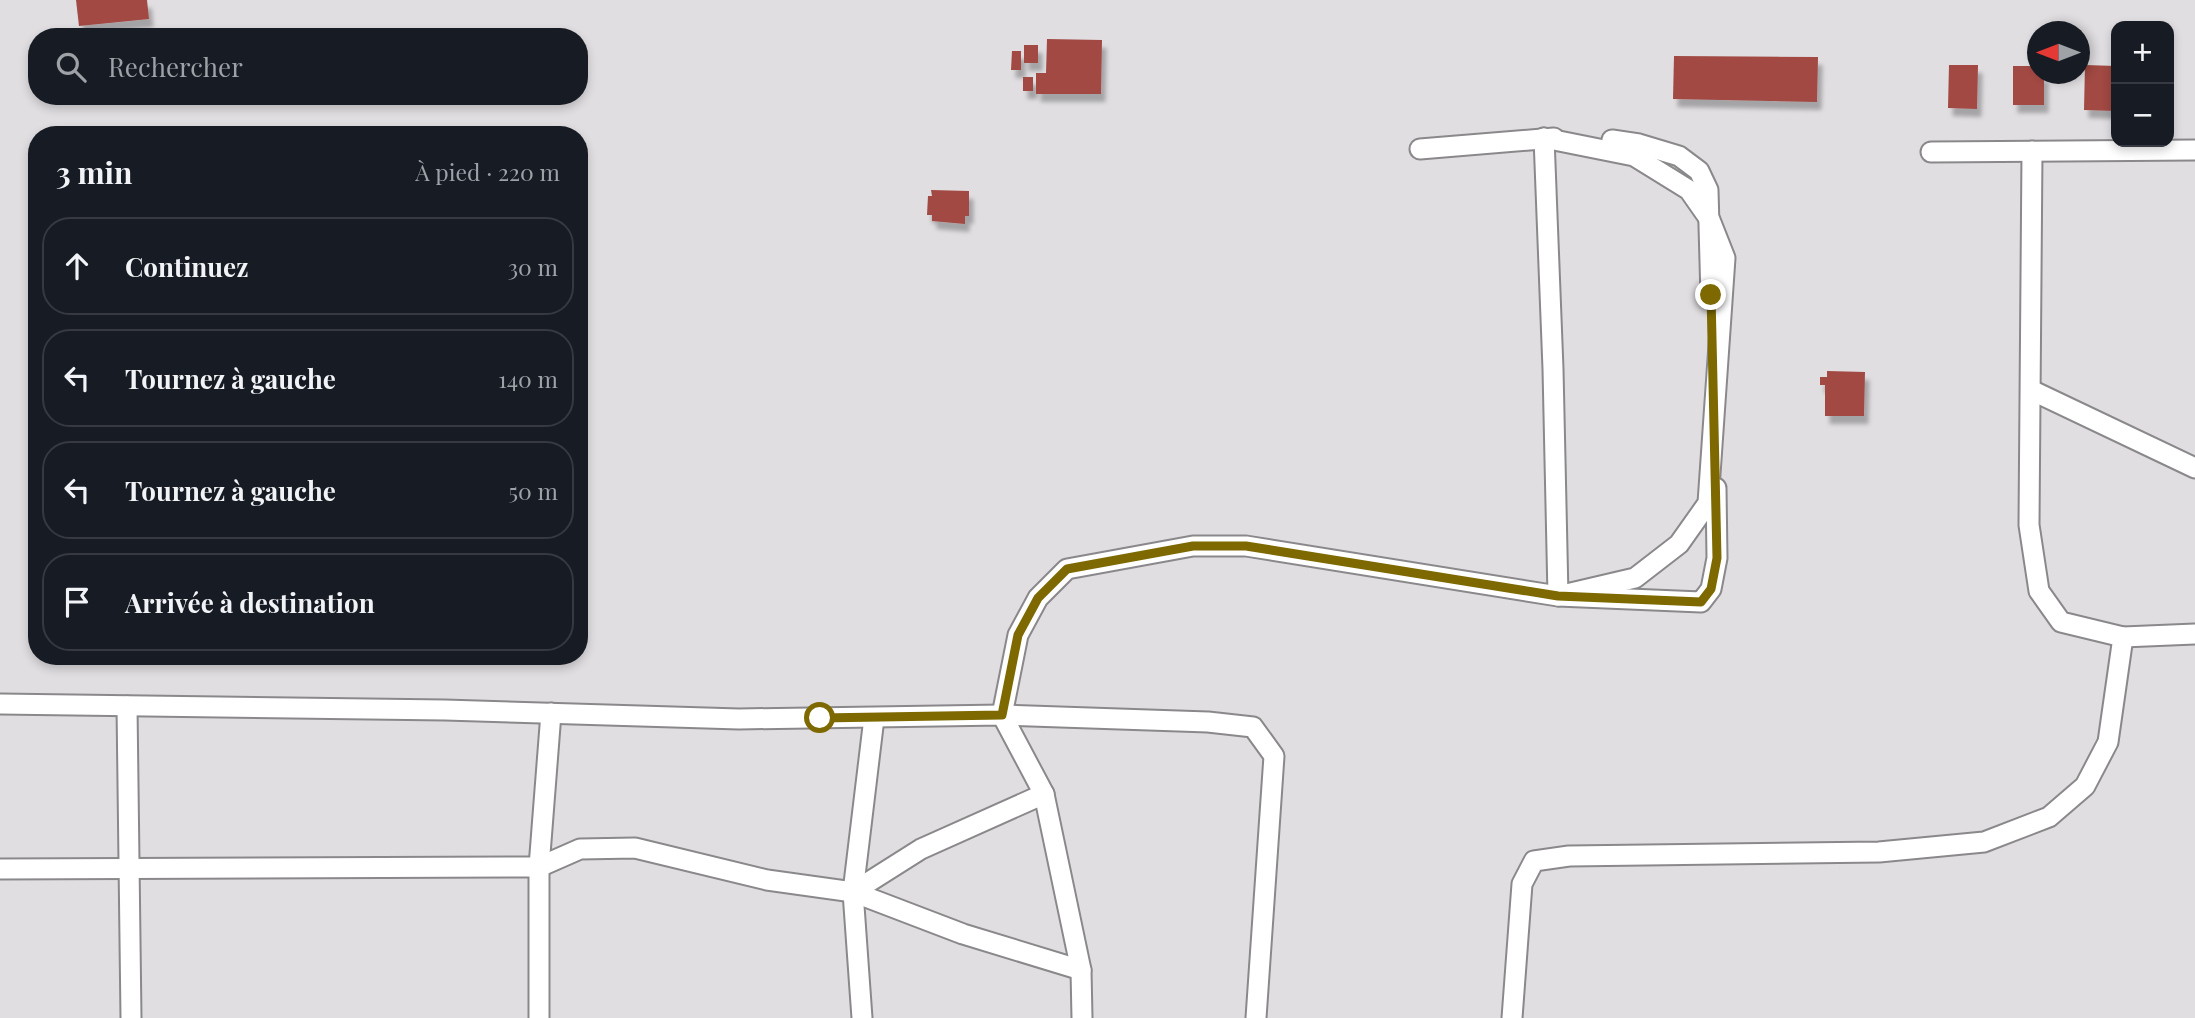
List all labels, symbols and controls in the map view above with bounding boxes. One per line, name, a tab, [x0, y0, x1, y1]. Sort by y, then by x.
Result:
north arrow	[2027, 21, 2090, 84]
map controls	[2111, 21, 2174, 147]
button: +	[2111, 21, 2174, 84]
search box	[28, 28, 588, 105]
icon: search	[52, 48, 90, 86]
text: Rechercher	[108, 49, 243, 84]
button: −	[2111, 84, 2174, 147]
text: 3 min	[56, 152, 132, 192]
text: À pied · 220 m	[415, 156, 560, 187]
icon: ahead	[58, 247, 96, 285]
text: Continuez	[125, 249, 248, 284]
text: 30 m	[508, 251, 558, 282]
route end	[1695, 279, 1726, 310]
icon: left	[58, 359, 96, 397]
text: Tournez à gauche	[125, 361, 336, 396]
text: 140 m	[498, 363, 558, 394]
icon: left	[58, 471, 96, 509]
text: Tournez à gauche	[125, 473, 336, 508]
text: 50 m	[509, 475, 558, 506]
icon: arrive	[58, 583, 96, 621]
text: Arrivée à destination	[125, 585, 375, 620]
route start	[804, 702, 835, 733]

